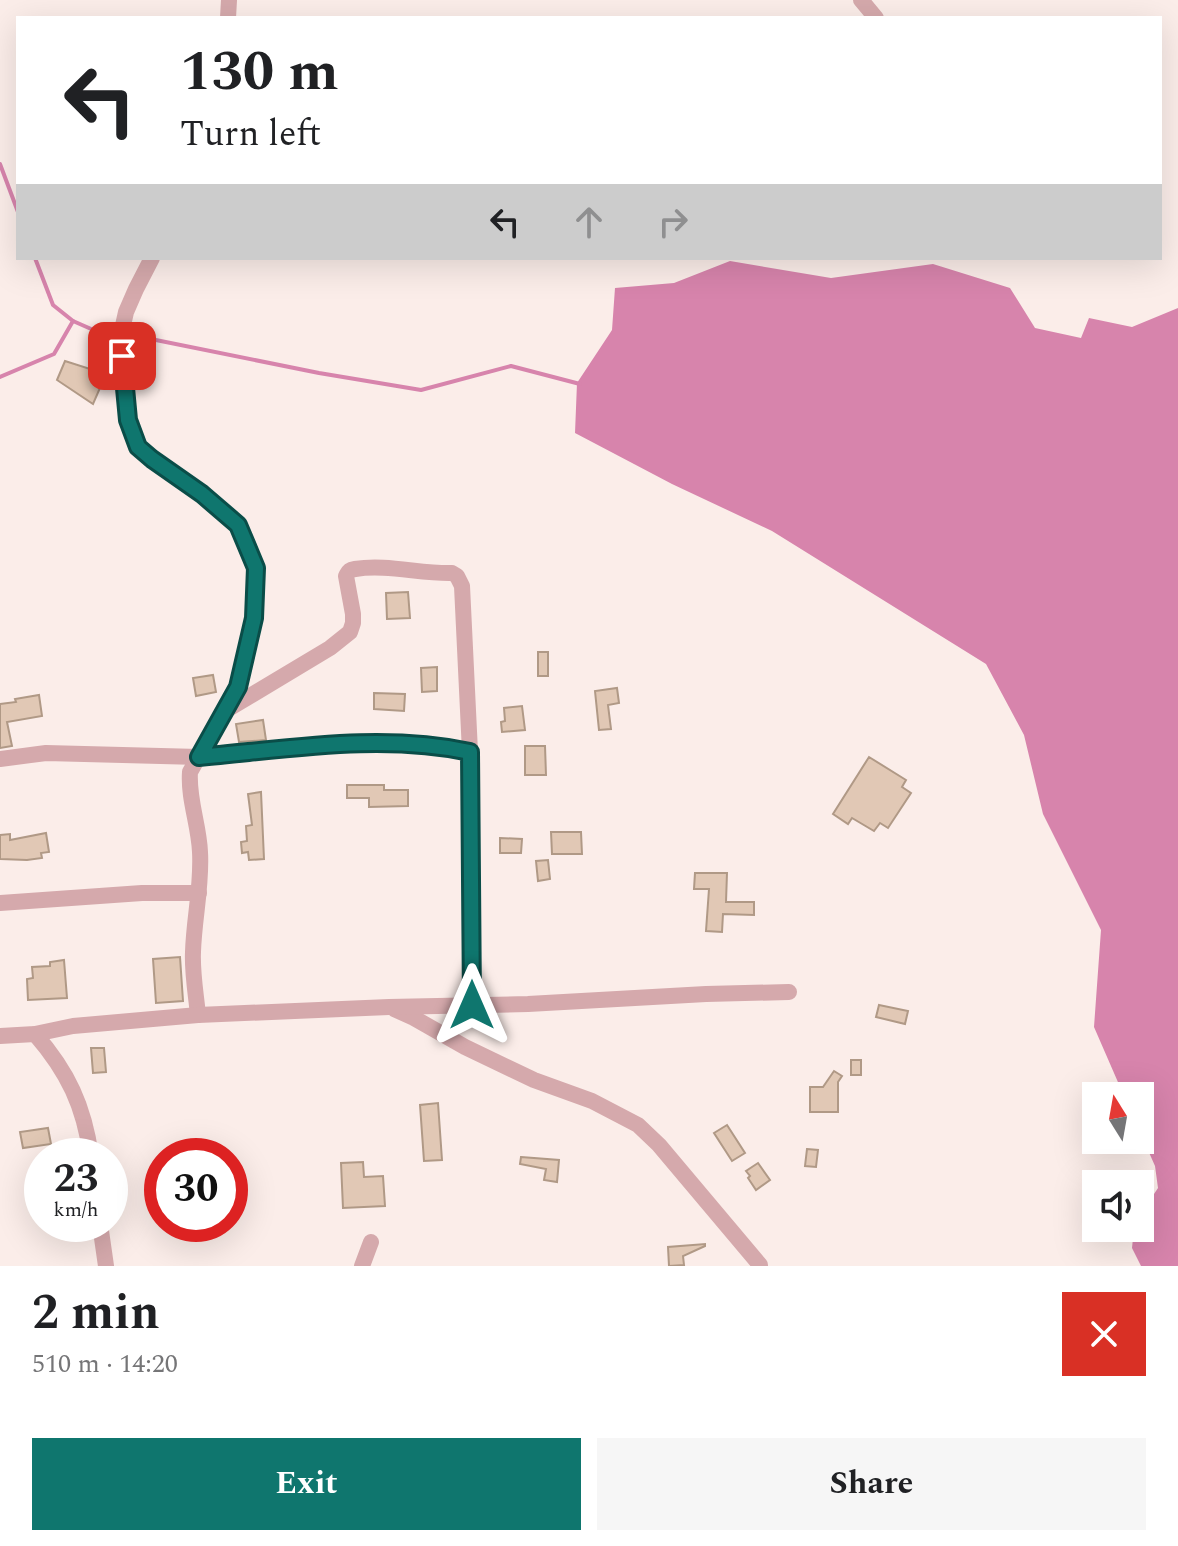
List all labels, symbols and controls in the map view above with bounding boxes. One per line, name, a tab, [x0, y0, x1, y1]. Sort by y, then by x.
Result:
text: 130 m	[180, 30, 339, 115]
icon: left	[48, 48, 152, 152]
text: Turn left	[180, 107, 321, 162]
icon: left	[483, 200, 527, 244]
icon: ahead	[567, 200, 611, 244]
icon: right	[651, 200, 695, 244]
pin	[88, 322, 156, 390]
icon: arrive	[100, 334, 144, 378]
position arrow	[430, 963, 514, 1047]
north arrow	[1082, 1082, 1154, 1154]
map controls	[1082, 1082, 1154, 1242]
speed limit sign: 30	[144, 1138, 248, 1242]
text: 23	[54, 1149, 98, 1210]
button: sound	[1082, 1170, 1154, 1242]
text: km/h	[54, 1195, 99, 1225]
text: 2 min	[32, 1277, 160, 1350]
button: close	[1062, 1292, 1146, 1376]
text: 510 m · 14:20	[32, 1344, 178, 1384]
button: Exit	[32, 1438, 581, 1530]
button: Share	[597, 1438, 1146, 1530]

